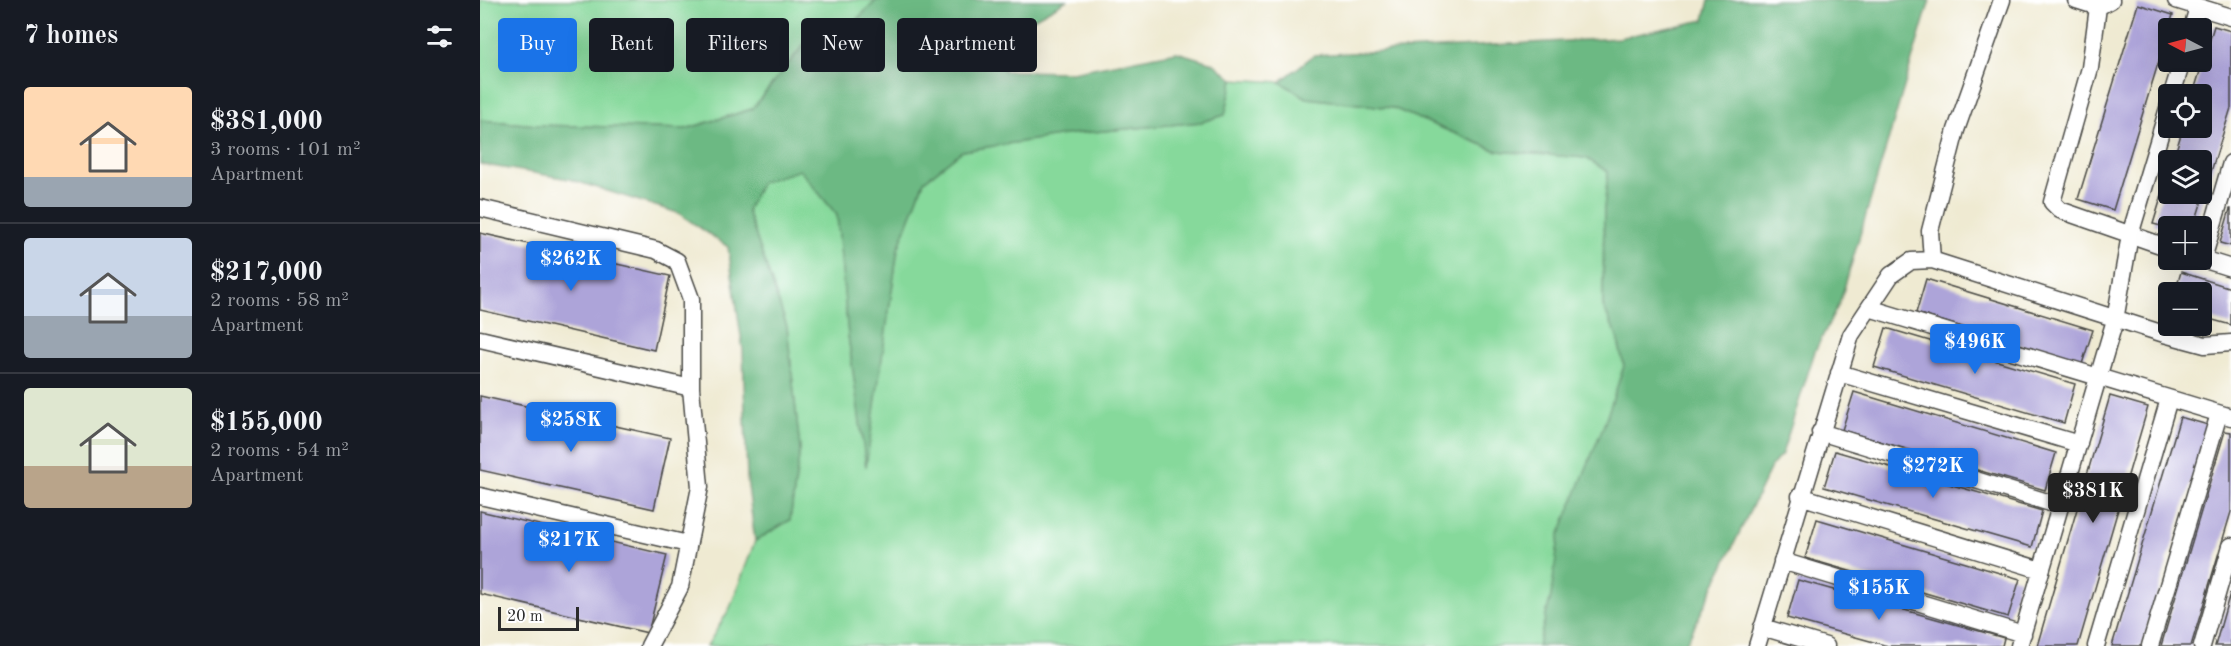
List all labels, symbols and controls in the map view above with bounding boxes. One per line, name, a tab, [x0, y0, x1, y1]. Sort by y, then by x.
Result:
chip: Buy	[498, 18, 577, 72]
chip: Rent	[589, 18, 674, 72]
chip: Filters	[686, 18, 789, 72]
chip: New	[801, 18, 885, 72]
chip: Apartment	[897, 18, 1037, 72]
north arrow	[2158, 18, 2212, 72]
map controls	[2158, 18, 2212, 336]
icon: filters	[423, 20, 456, 53]
text: 7 homes	[24, 23, 118, 49]
button: locate	[2158, 84, 2212, 138]
text: $381,000	[210, 109, 323, 135]
icon: home	[72, 111, 144, 183]
text: 3 rooms · 101 m²	[210, 140, 360, 160]
button: layers	[2158, 150, 2212, 204]
text: Apartment	[210, 165, 304, 185]
button: +	[2158, 216, 2212, 270]
pin: $262K	[529, 241, 613, 292]
text: $262K	[540, 250, 602, 270]
text: $217,000	[210, 260, 323, 286]
icon: home	[72, 262, 144, 334]
button: −	[2158, 282, 2212, 336]
text: 2 rooms · 58 m²	[210, 291, 349, 311]
text: Apartment	[210, 316, 304, 336]
pin: $496K	[1933, 324, 2017, 375]
text: $496K	[1944, 333, 2006, 353]
pin: $258K	[529, 402, 613, 453]
text: $155,000	[210, 410, 323, 436]
text: $258K	[540, 411, 602, 431]
icon: home	[72, 412, 144, 484]
text: 2 rooms · 54 m²	[210, 441, 349, 461]
pin: $272K	[1891, 448, 1975, 499]
text: $272K	[1902, 457, 1964, 477]
text: Apartment	[210, 466, 304, 486]
pin: $381K	[2051, 473, 2135, 524]
text: $381K	[2062, 482, 2124, 502]
pin: $217K	[527, 522, 611, 573]
text: $217K	[538, 531, 600, 551]
pin: $155K	[1837, 570, 1921, 621]
text: $155K	[1848, 579, 1910, 599]
scale bar	[498, 604, 579, 632]
text: 20 m	[507, 609, 543, 625]

